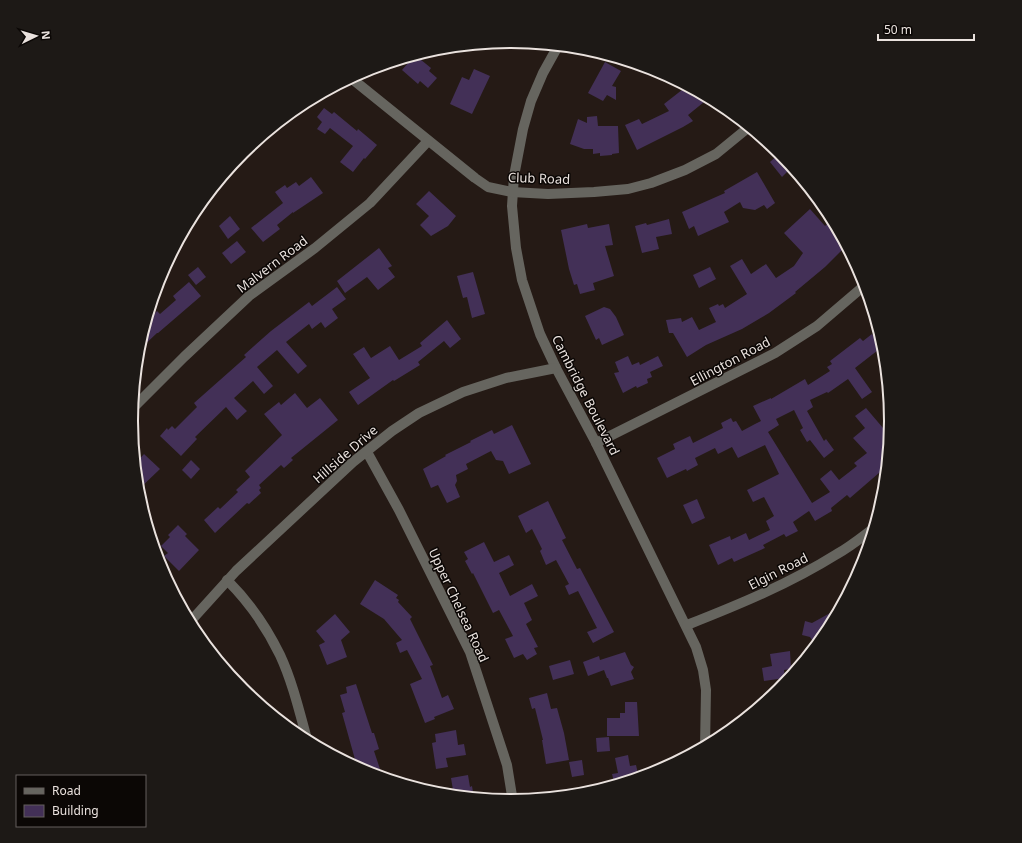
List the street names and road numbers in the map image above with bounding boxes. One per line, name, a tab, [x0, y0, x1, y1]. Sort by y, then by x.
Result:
street label: Club Road	[508, 168, 570, 188]
street label: Malvern Road	[233, 231, 311, 297]
street label: Cambridge Boulevard	[548, 332, 624, 458]
street label: Ellington Road	[687, 332, 773, 390]
street label: Hillside Drive	[309, 421, 381, 487]
street label: Upper Chelsea Road	[425, 545, 493, 665]
street label: Elgin Road	[745, 548, 811, 594]

